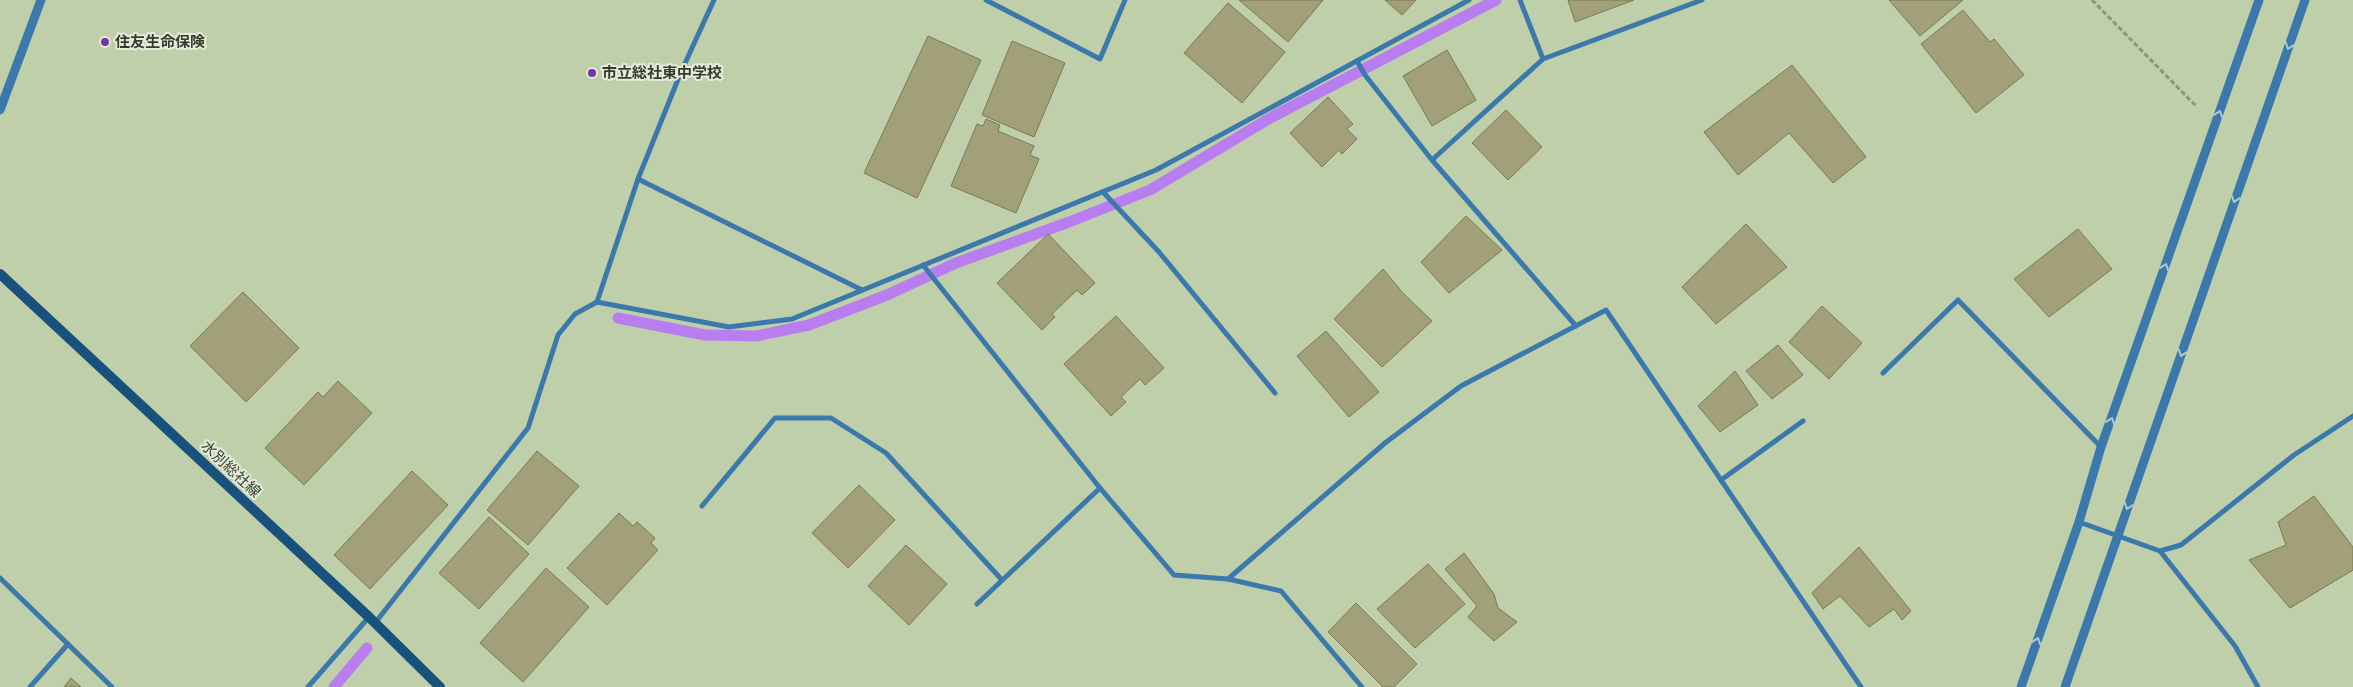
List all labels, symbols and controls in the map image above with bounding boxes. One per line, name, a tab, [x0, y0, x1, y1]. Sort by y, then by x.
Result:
place label: 住友生命保険	[115, 33, 205, 50]
marker: 住友生命保険	[99, 36, 111, 48]
one-way arrow	[2285, 41, 2295, 50]
place label: 市立総社東中学校	[602, 64, 722, 81]
marker: 市立総社東中学校	[586, 67, 598, 79]
one-way arrow	[2213, 110, 2223, 119]
one-way arrow	[2231, 195, 2241, 203]
one-way arrow	[2159, 264, 2169, 272]
one-way arrow	[2178, 348, 2188, 357]
one-way arrow	[2105, 417, 2115, 425]
street label: 水別総社線	[198, 437, 265, 500]
one-way arrow	[2124, 501, 2134, 510]
one-way arrow	[2031, 637, 2041, 646]

